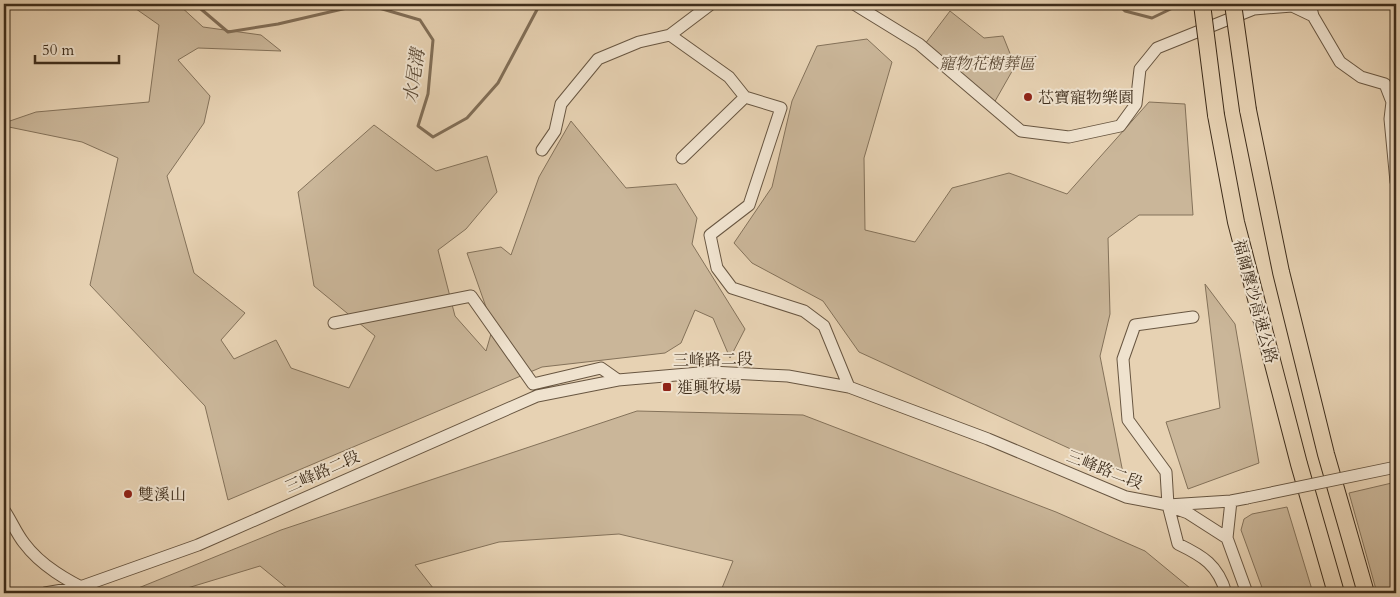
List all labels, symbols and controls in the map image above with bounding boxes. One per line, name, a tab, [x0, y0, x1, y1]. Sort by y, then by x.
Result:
scale bar	[35, 32, 119, 64]
text: 50 m	[42, 40, 74, 60]
water label: 水尾溝	[398, 44, 432, 105]
park label: 寵物花樹葬區	[939, 53, 1037, 75]
place label: 芯寶寵物樂園	[1038, 87, 1134, 109]
marker: 芯寶寵物樂園	[1022, 91, 1034, 103]
street label: 福爾摩沙高速公路	[1228, 237, 1282, 366]
street label: 三峰路二段	[673, 348, 753, 372]
place label: 進興牧場	[677, 377, 741, 399]
marker: 進興牧場	[661, 381, 673, 393]
street label: 三峰路二段	[1063, 445, 1146, 495]
street label: 三峰路二段	[281, 446, 363, 498]
place label: 雙溪山	[138, 484, 186, 506]
marker: 雙溪山	[122, 488, 134, 500]

